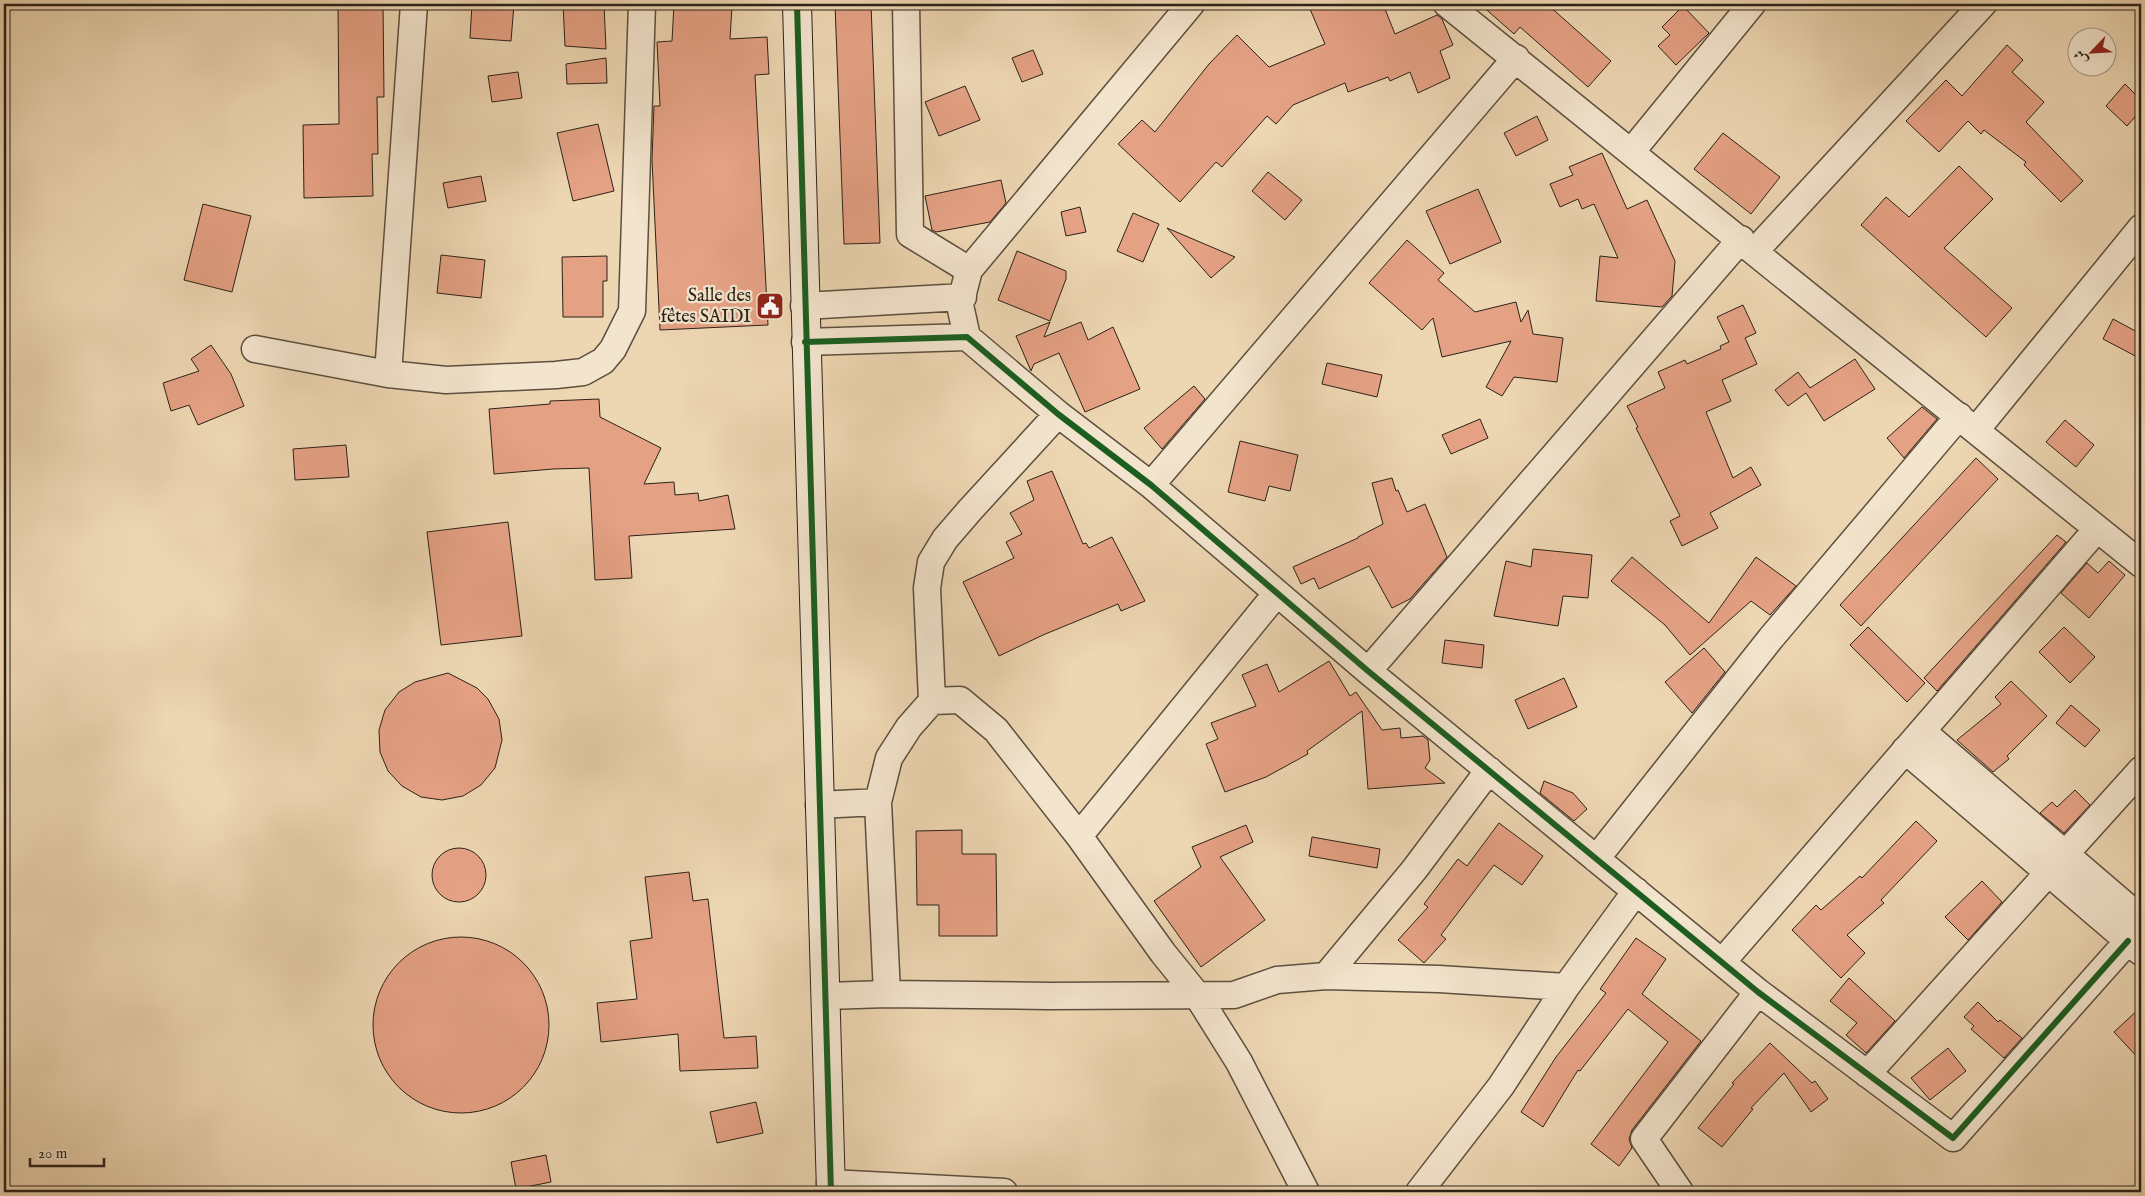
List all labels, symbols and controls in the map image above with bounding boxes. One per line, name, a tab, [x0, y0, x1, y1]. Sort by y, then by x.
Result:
north arrow	[2068, 28, 2118, 78]
text: ش	[2070, 47, 2092, 67]
place label: Salle des fêtes SAIDI	[660, 285, 751, 329]
public building icon: Salle des fêtes SAIDI	[755, 291, 785, 321]
scale bar	[30, 1136, 104, 1168]
text: 20 m	[38, 1144, 68, 1163]

